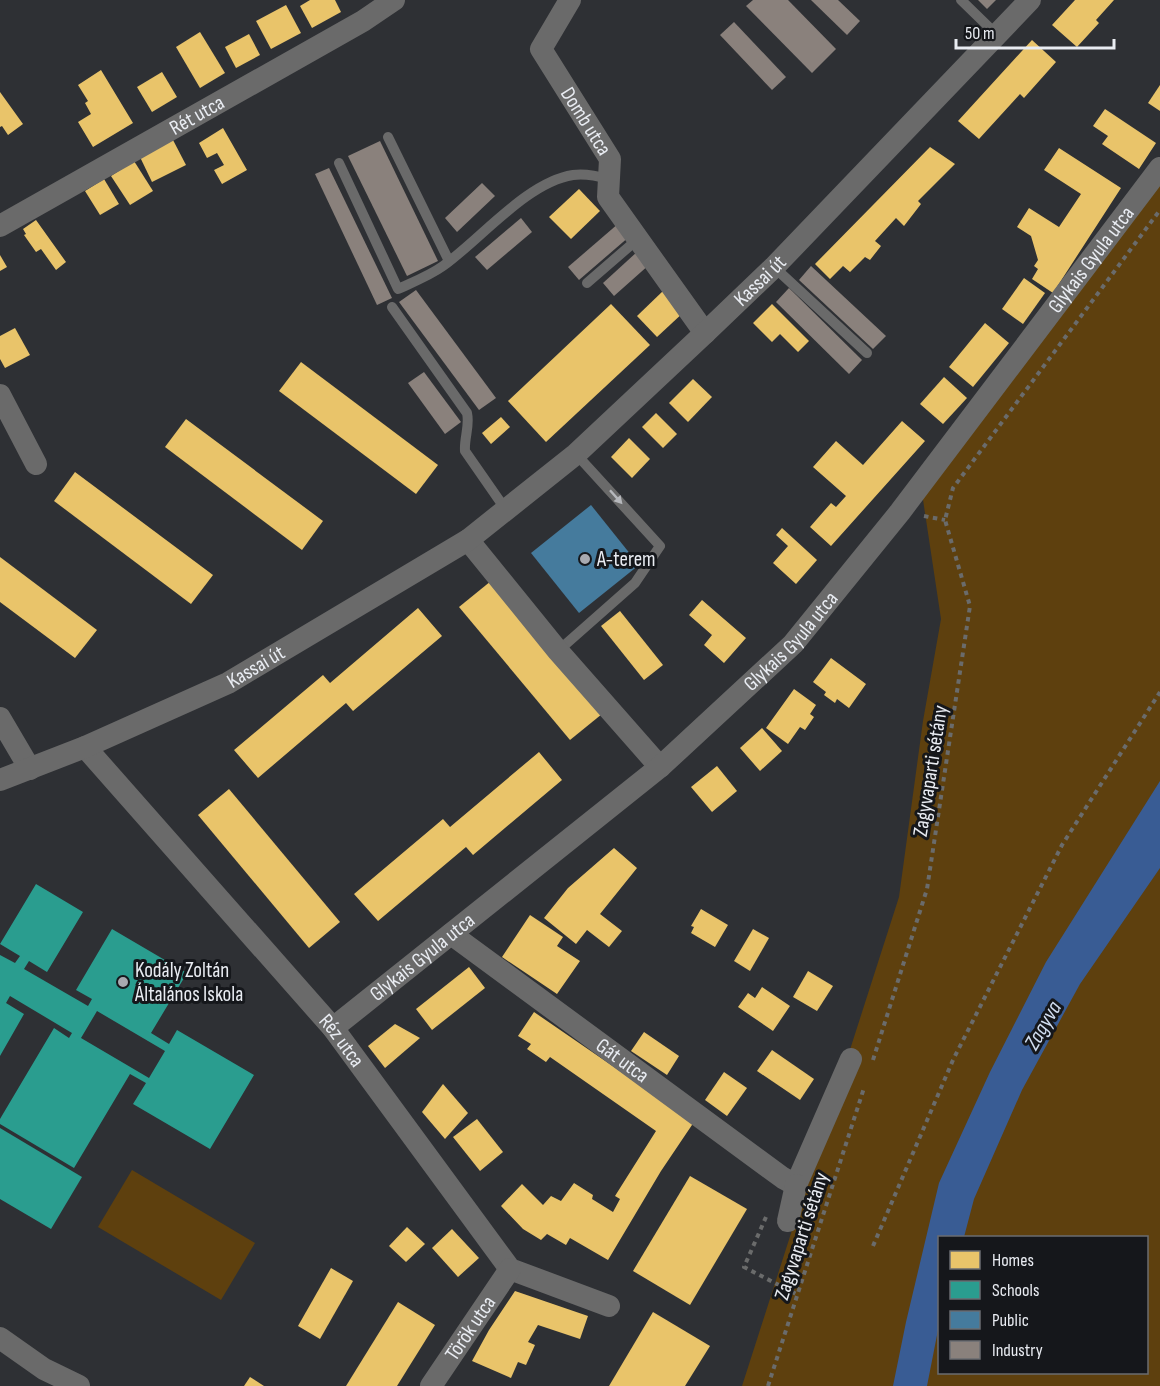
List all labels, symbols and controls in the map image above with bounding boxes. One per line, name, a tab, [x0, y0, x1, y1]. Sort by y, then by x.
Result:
scale bar	[956, 12, 1114, 50]
text: 50 m	[965, 23, 995, 44]
street label: Domb utca	[555, 83, 617, 160]
street label: Rét utca	[165, 90, 229, 141]
street label: Glykais Gyula utca	[1043, 202, 1140, 318]
street label: Kassai út	[729, 250, 792, 312]
one-way arrow	[609, 489, 622, 504]
place label: A-terem	[596, 547, 656, 572]
marker: A-terem	[578, 552, 592, 566]
street label: Glykais Gyula utca	[739, 587, 843, 696]
street label: Kassai út	[223, 640, 289, 694]
street label: Zagyvaparti sétány	[908, 704, 953, 839]
street label: Glykais Gyula utca	[365, 908, 480, 1007]
place label: Kodály Zoltán Általános Iskola	[134, 958, 243, 1007]
marker: Kodály Zoltán Általános Iskola	[116, 975, 130, 989]
water label: Zagyva	[1018, 997, 1068, 1056]
street label: Réz utca	[313, 1009, 369, 1072]
street label: Gát utca	[591, 1033, 654, 1088]
street label: Zagyvaparti sétány	[769, 1169, 834, 1303]
legend	[938, 1236, 1148, 1374]
text: Homes	[992, 1250, 1034, 1271]
text: Schools	[992, 1280, 1039, 1301]
street label: Török utca	[440, 1291, 501, 1365]
text: Public	[992, 1310, 1029, 1331]
text: Industry	[992, 1340, 1043, 1361]

